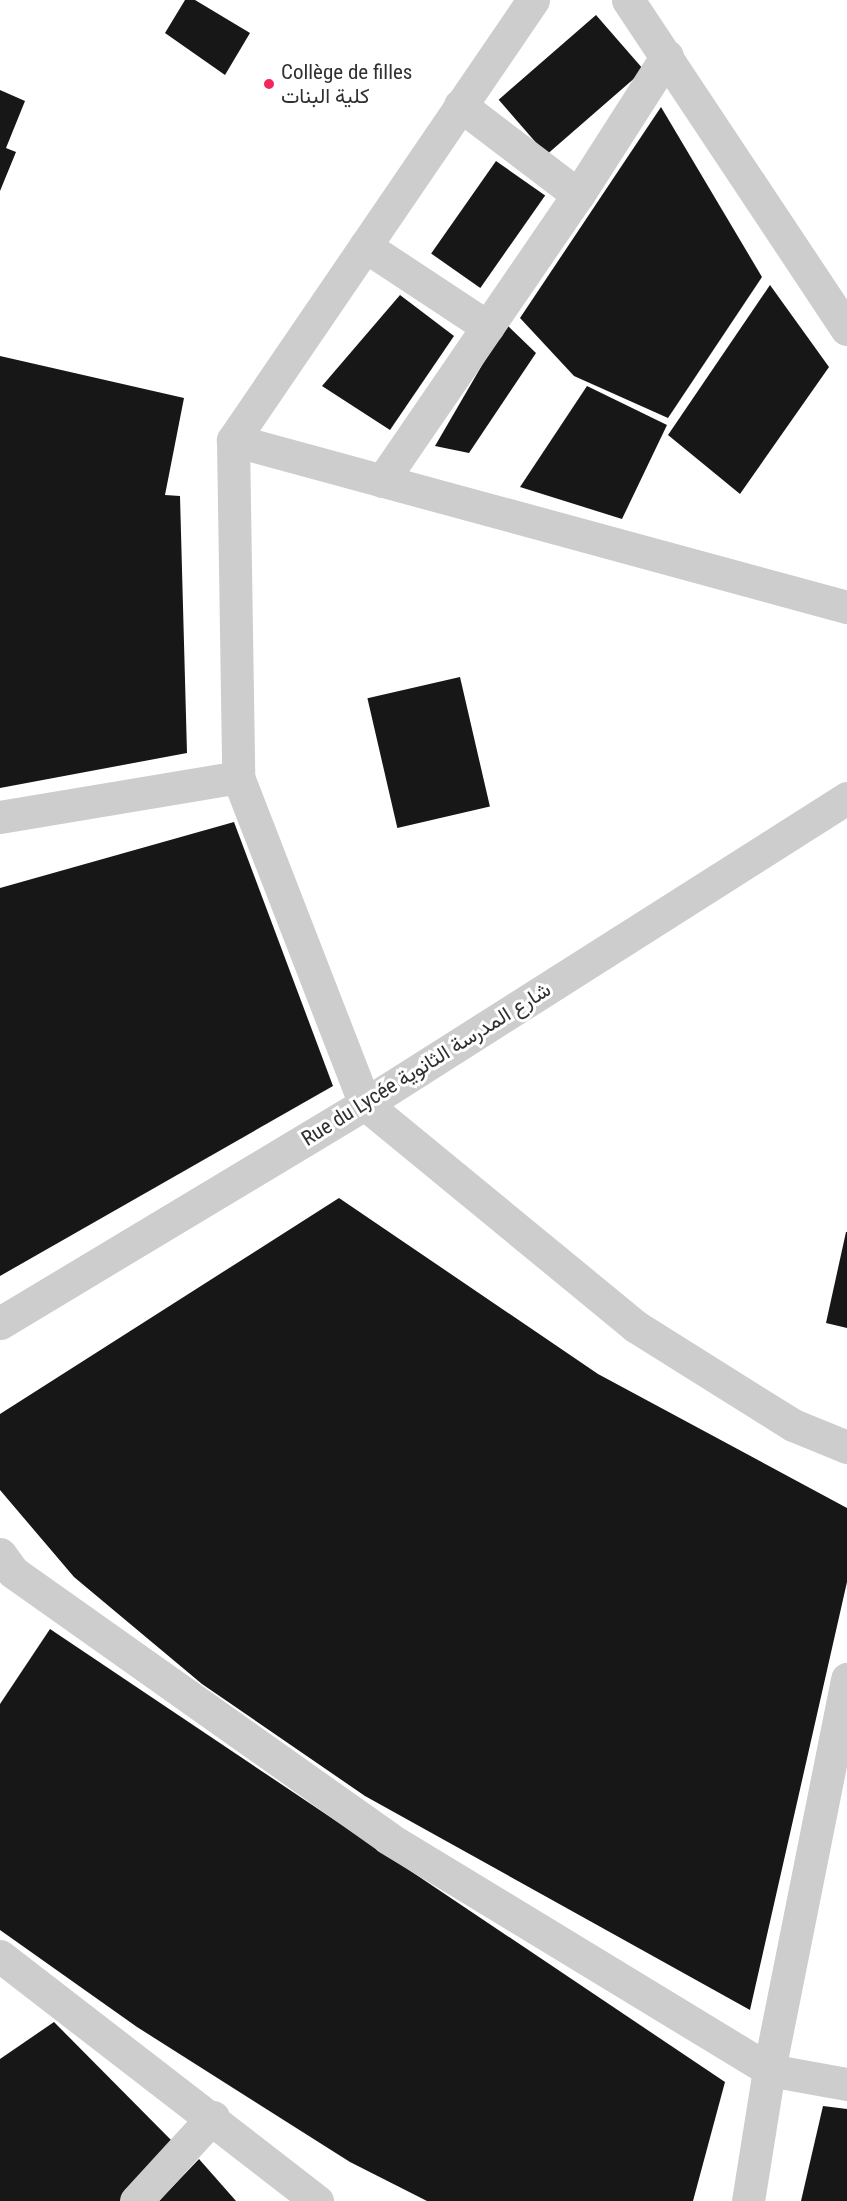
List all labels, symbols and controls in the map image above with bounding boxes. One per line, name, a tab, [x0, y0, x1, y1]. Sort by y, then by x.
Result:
place label: Collège de filles كلية البنات	[281, 59, 412, 109]
marker: Collège de filles كلية البنات	[262, 77, 276, 91]
street label: Rue du Lycée شارع المدرسة الثانوية	[297, 977, 555, 1151]

